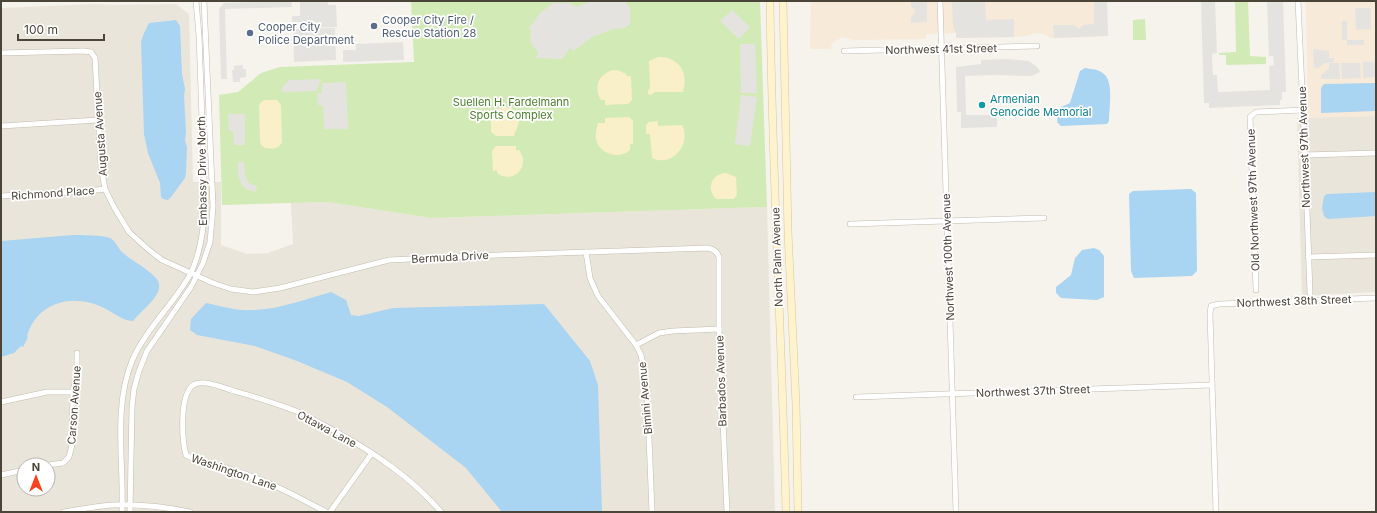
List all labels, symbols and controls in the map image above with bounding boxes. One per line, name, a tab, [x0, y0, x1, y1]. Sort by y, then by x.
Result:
place label: Cooper City Fire / Rescue Station 28	[382, 13, 476, 40]
scale bar	[18, 16, 104, 42]
place label: Cooper City Police Department	[258, 20, 355, 47]
marker: Cooper City Fire / Rescue Station 28	[369, 21, 379, 31]
text: 100 m	[24, 22, 58, 37]
marker: Cooper City Police Department	[245, 28, 255, 38]
street label: Northwest 41st Street	[885, 41, 997, 57]
street label: Northwest 97th Avenue	[1295, 86, 1313, 208]
street label: Augusta Avenue	[90, 91, 110, 177]
place label: Armenian Genocide Memorial	[990, 92, 1091, 119]
park label: Suellen H. Fardelmann Sports Complex	[453, 95, 569, 122]
marker: Armenian Genocide Memorial	[977, 100, 987, 110]
street label: Embassy Drive North	[194, 116, 210, 226]
street label: Old Northwest 97th Avenue	[1244, 129, 1262, 271]
street label: Richmond Place	[11, 183, 95, 203]
street label: Northwest 100th Avenue	[939, 193, 957, 321]
street label: North Palm Avenue	[768, 207, 786, 307]
street label: Bermuda Drive	[411, 248, 489, 266]
street label: Northwest 38th Street	[1236, 292, 1352, 310]
street label: Barbados Avenue	[712, 335, 730, 427]
street label: Bimini Avenue	[635, 361, 655, 435]
street label: Carson Avenue	[64, 365, 84, 445]
street label: Northwest 37th Street	[976, 382, 1091, 400]
street label: Ottawa Lane	[295, 408, 359, 450]
street label: Washington Lane	[189, 451, 279, 493]
north arrow	[16, 457, 56, 497]
text: N	[32, 460, 40, 474]

